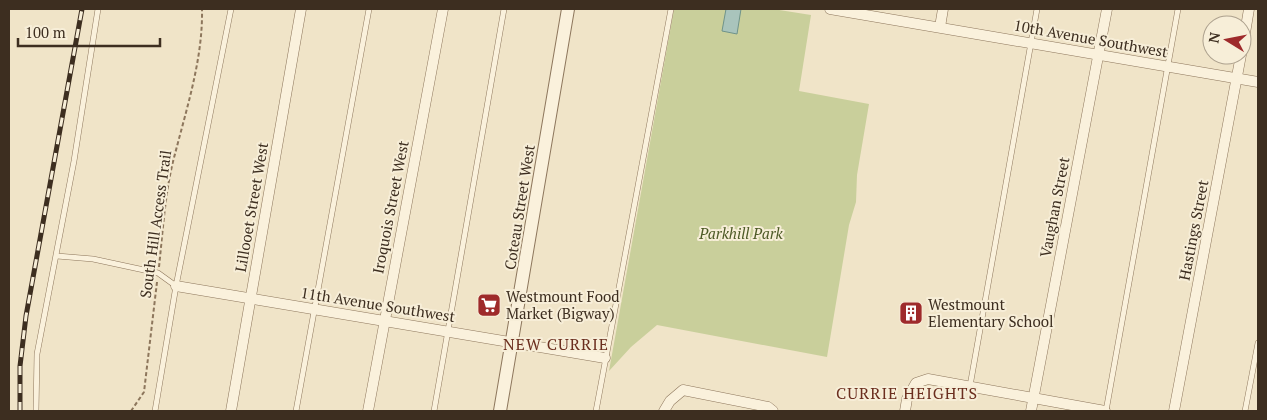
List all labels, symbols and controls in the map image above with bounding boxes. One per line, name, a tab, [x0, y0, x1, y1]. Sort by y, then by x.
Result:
scale bar	[18, 15, 160, 47]
street label: 10th Avenue Southwest	[1012, 15, 1170, 61]
north arrow	[1202, 15, 1252, 65]
text: 100 m	[25, 22, 66, 42]
text: N	[1203, 30, 1224, 45]
street label: Iroquois Street West	[367, 138, 413, 275]
street label: Lillooet Street West	[230, 140, 272, 273]
street label: Coteau Street West	[499, 142, 539, 271]
street label: South Hill Access Trail	[135, 149, 175, 299]
street label: Vaughan Street	[1034, 155, 1074, 259]
street label: Hastings Street	[1173, 178, 1213, 282]
park label: Parkhill Park	[698, 223, 784, 243]
street label: 11th Avenue Southwest	[299, 282, 457, 326]
place label: Westmount Food Market (Bigway)	[506, 286, 620, 323]
supermarket icon: Westmount Food Market (Bigway)	[476, 292, 502, 318]
place label: Westmount Elementary School	[928, 294, 1054, 331]
building icon: Westmount Elementary School	[898, 300, 924, 326]
district label: NEW CURRIE	[503, 333, 609, 355]
district label: CURRIE HEIGHTS	[836, 382, 978, 404]

